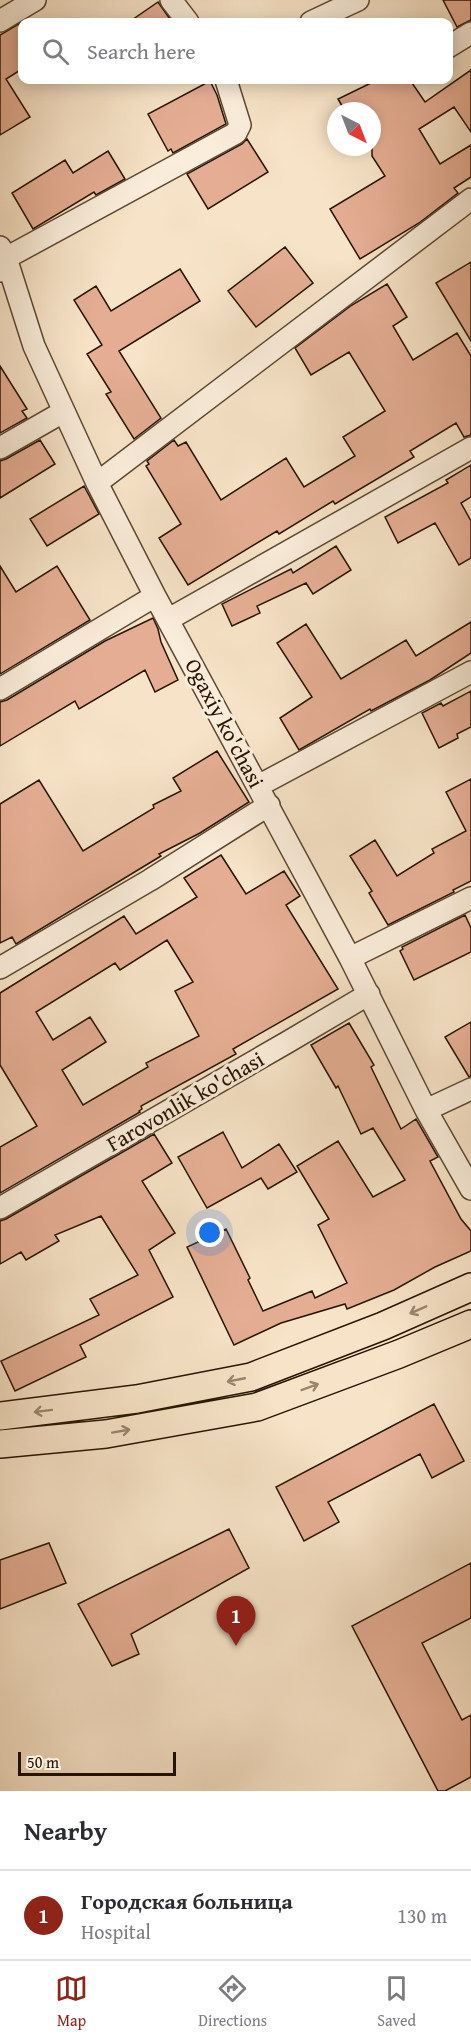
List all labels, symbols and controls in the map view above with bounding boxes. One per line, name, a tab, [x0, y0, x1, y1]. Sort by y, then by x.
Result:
search box	[18, 18, 453, 84]
icon: search	[39, 35, 72, 68]
text: Search here	[87, 35, 196, 67]
north arrow	[327, 102, 381, 156]
street label: Ogaxiy ko'chasi	[177, 653, 273, 793]
street label: Farovonlik ko'chasi	[100, 1043, 270, 1159]
your location	[195, 1218, 224, 1247]
one-way arrow	[409, 1305, 427, 1317]
one-way arrow	[227, 1375, 246, 1386]
one-way arrow	[300, 1381, 319, 1392]
one-way arrow	[34, 1405, 54, 1416]
one-way arrow	[110, 1425, 130, 1436]
pin: 1	[216, 1596, 256, 1646]
scale bar	[18, 1749, 176, 1776]
text: 50 m	[27, 1750, 59, 1774]
text: Nearby	[24, 1811, 107, 1850]
text: Городская больница	[81, 1885, 293, 1917]
text: 1	[38, 1901, 49, 1930]
text: 130 m	[397, 1901, 447, 1930]
text: Hospital	[81, 1917, 151, 1946]
tab: Map	[55, 1972, 88, 2032]
tab: Directions	[198, 1972, 267, 2032]
tab: Saved	[377, 1972, 416, 2032]

